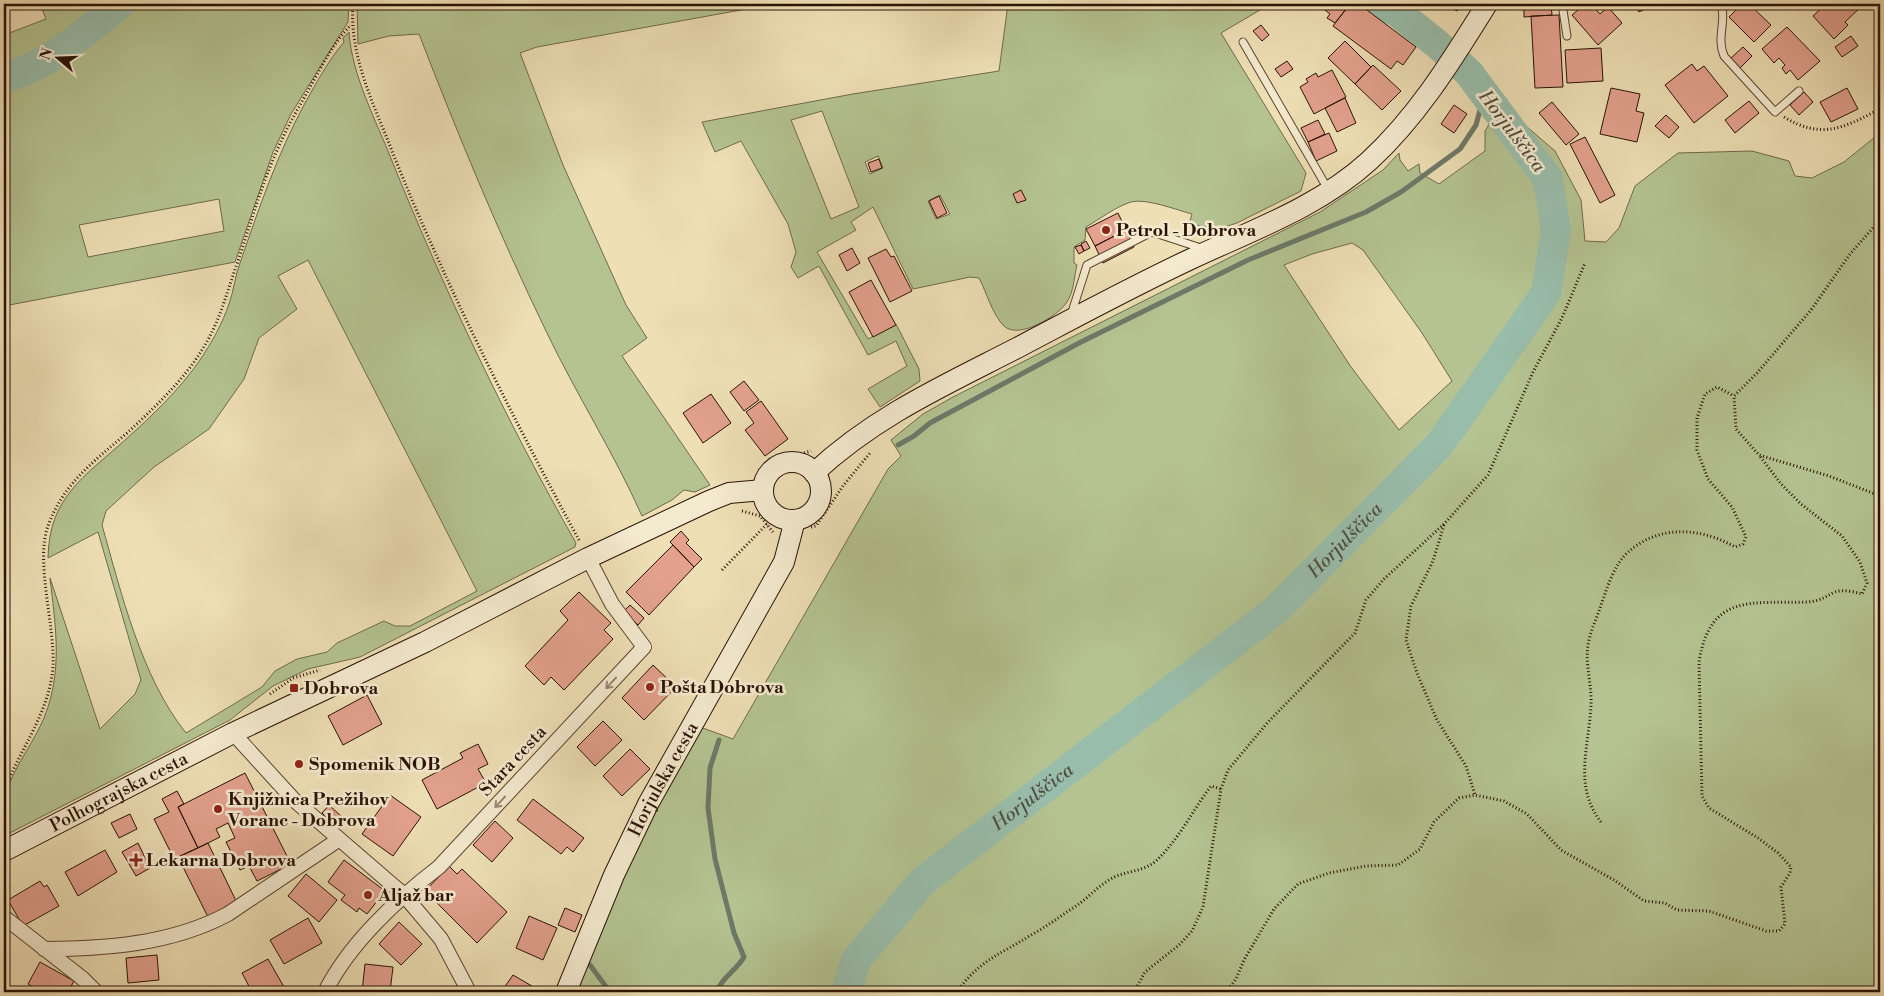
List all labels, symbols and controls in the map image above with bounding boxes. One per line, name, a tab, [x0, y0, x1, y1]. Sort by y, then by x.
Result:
north arrow	[32, 32, 82, 82]
text: N	[36, 46, 57, 62]
water label: Horjulščica	[1473, 84, 1551, 177]
place label: Petrol - Dobrova	[1116, 219, 1256, 242]
marker: Petrol - Dobrova	[1100, 224, 1112, 236]
water label: Horjulščica	[1301, 497, 1388, 584]
one-way arrow	[605, 676, 617, 689]
place label: Pošta Dobrova	[660, 676, 784, 699]
place label: Dobrova	[304, 677, 378, 700]
marker: Pošta Dobrova	[644, 681, 656, 693]
marker: Dobrova	[288, 682, 300, 694]
street label: Horjulska cesta	[623, 717, 704, 840]
street label: Stara cesta	[474, 720, 552, 801]
street label: Polhograjska cesta	[46, 746, 193, 837]
place label: Spomenik NOB	[309, 753, 440, 776]
marker: Spomenik NOB	[293, 758, 305, 770]
water label: Horjulščica	[986, 758, 1079, 837]
place label: Knjižnica Prežihov Voranc - Dobrova	[227, 788, 390, 832]
one-way arrow	[494, 795, 506, 808]
marker: Knjižnica Prežihov Voranc - Dobrova	[212, 803, 224, 815]
place label: Lekarna Dobrova	[146, 849, 296, 872]
marker: Lekarna Dobrova	[130, 854, 142, 866]
place label: Aljaž bar	[377, 884, 454, 907]
marker: Aljaž bar	[362, 889, 374, 901]

